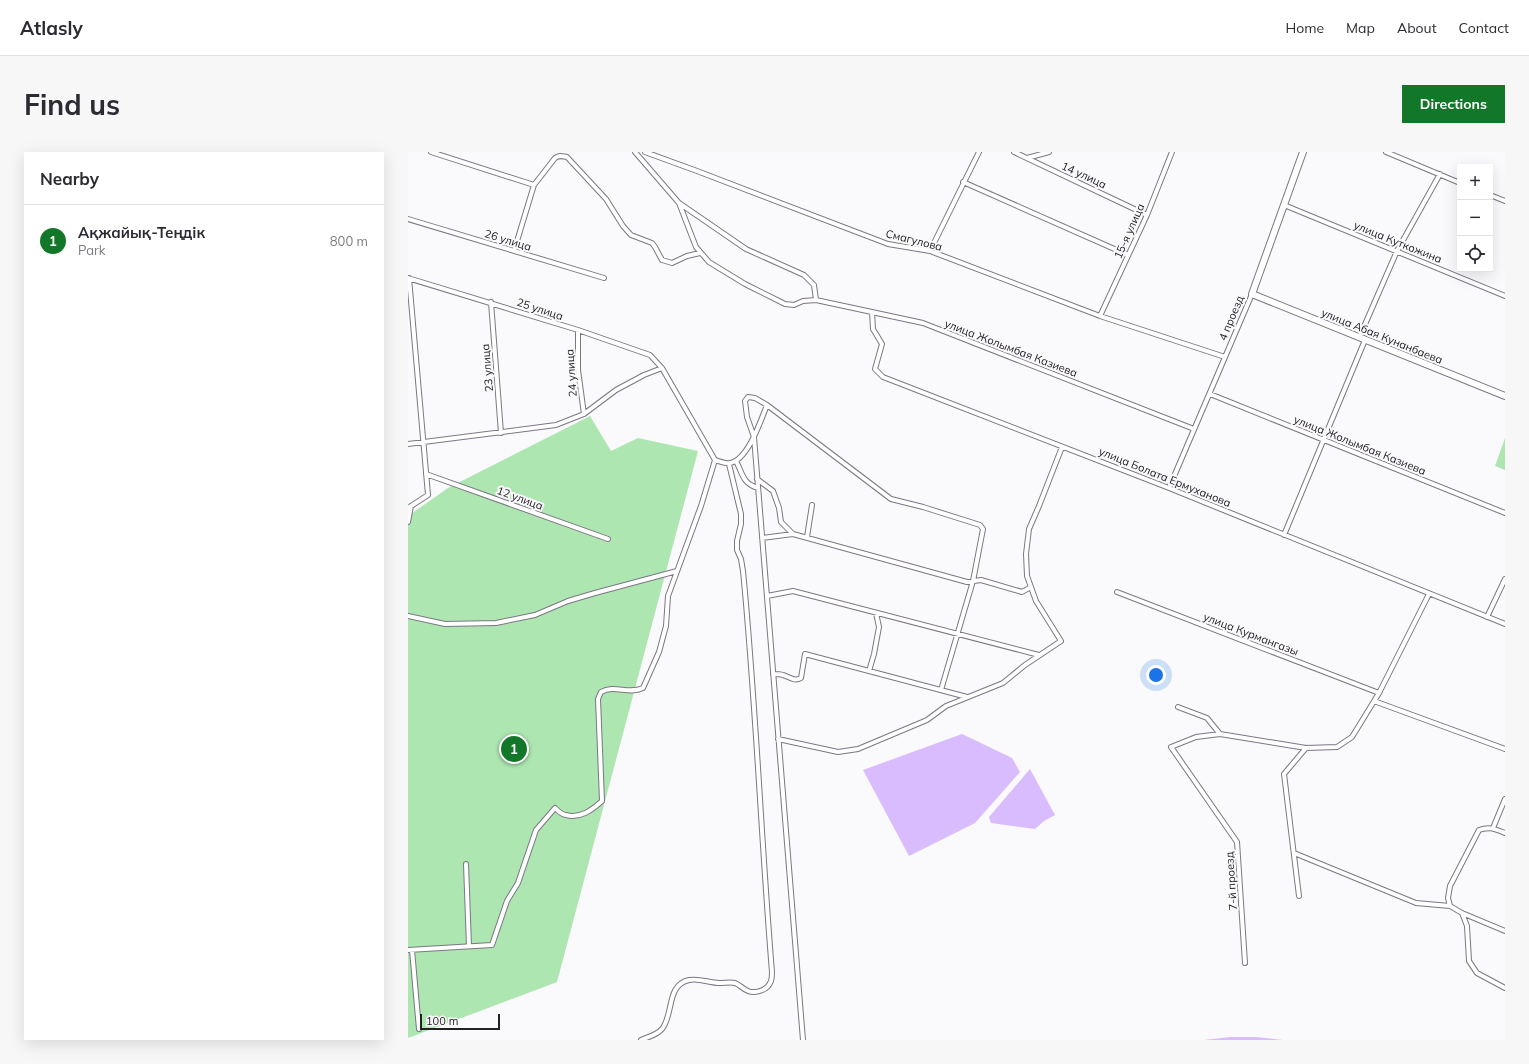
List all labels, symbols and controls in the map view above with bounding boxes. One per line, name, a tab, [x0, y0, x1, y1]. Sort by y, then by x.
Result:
text: Atlasly	[20, 16, 83, 40]
text: Home	[1285, 19, 1324, 37]
text: Map	[1346, 19, 1375, 37]
text: About	[1397, 19, 1437, 37]
text: Contact	[1459, 19, 1509, 37]
button: Directions	[1402, 85, 1505, 123]
text: Find us	[24, 87, 120, 122]
street label: 14 улица	[1059, 158, 1109, 192]
map controls	[1457, 164, 1493, 272]
button: +	[1457, 164, 1493, 200]
text: Nearby	[40, 168, 99, 189]
button: −	[1457, 200, 1493, 236]
street label: 15-я улица	[1111, 201, 1147, 261]
street label: улица Куткожина	[1352, 218, 1444, 266]
text: Ақжайық-Теңдік	[78, 223, 205, 242]
street label: 26 улица	[483, 226, 533, 254]
street label: Смагулова	[884, 226, 944, 254]
text: 1	[49, 233, 57, 249]
text: 800 m	[330, 233, 368, 249]
button: locate	[1457, 236, 1493, 272]
text: Park	[78, 242, 105, 258]
street label: 4 проезд	[1215, 293, 1247, 343]
street label: 25 улица	[515, 295, 565, 323]
street label: улица Абая Кунанбаева	[1319, 305, 1445, 367]
street label: улица Жолымбая Казиева	[943, 316, 1079, 380]
street label: 23 улица	[478, 343, 496, 393]
street label: 24 улица	[562, 349, 580, 397]
street label: улица Жолымбая Казиева	[1292, 412, 1428, 478]
street label: улица Болата Ермуханова	[1097, 444, 1233, 510]
street label: 12 улица	[495, 483, 545, 513]
street label: улица Курмангазы	[1202, 609, 1300, 659]
your location	[1146, 665, 1166, 685]
pin: 1	[501, 734, 527, 764]
street label: 7-й проезд	[1222, 851, 1240, 911]
scale bar	[420, 1012, 500, 1031]
text: 100 m	[426, 1014, 458, 1028]

